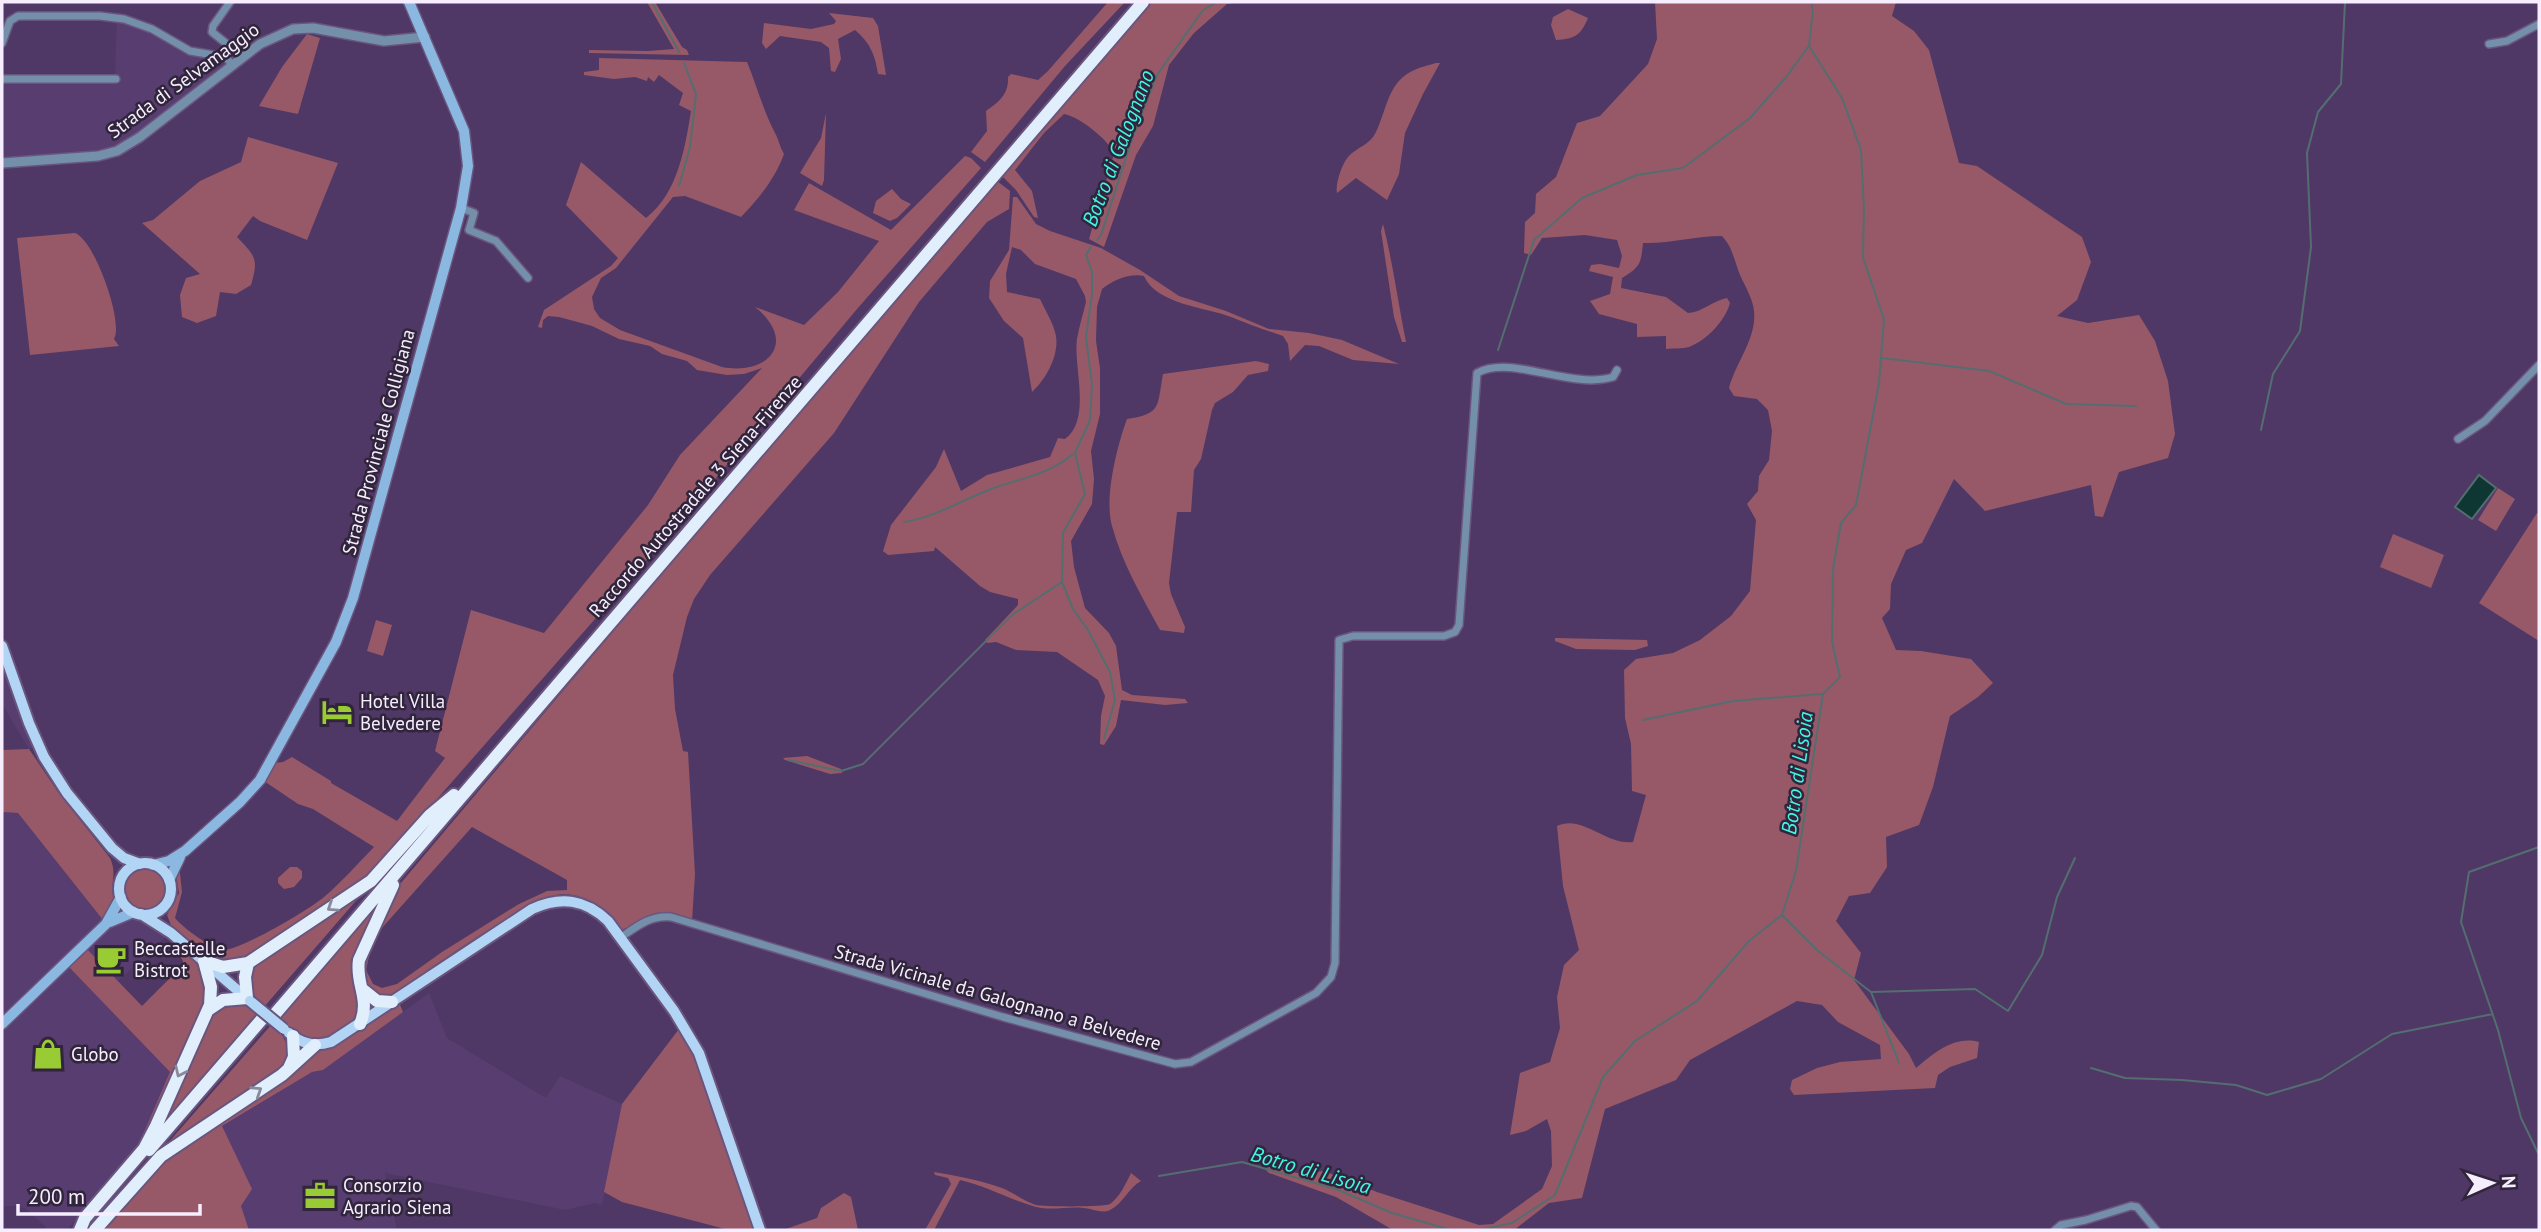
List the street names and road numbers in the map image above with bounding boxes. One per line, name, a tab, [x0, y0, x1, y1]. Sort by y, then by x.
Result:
street label: Strada di Selvamaggio	[102, 17, 264, 143]
street label: Strada Provinciale Colligiana	[336, 327, 420, 557]
street label: Raccordo Autostradale 3 Siena-Firenze	[583, 370, 807, 622]
street label: Strada Vicinale da Galognano a Belvedere	[832, 939, 1164, 1055]

